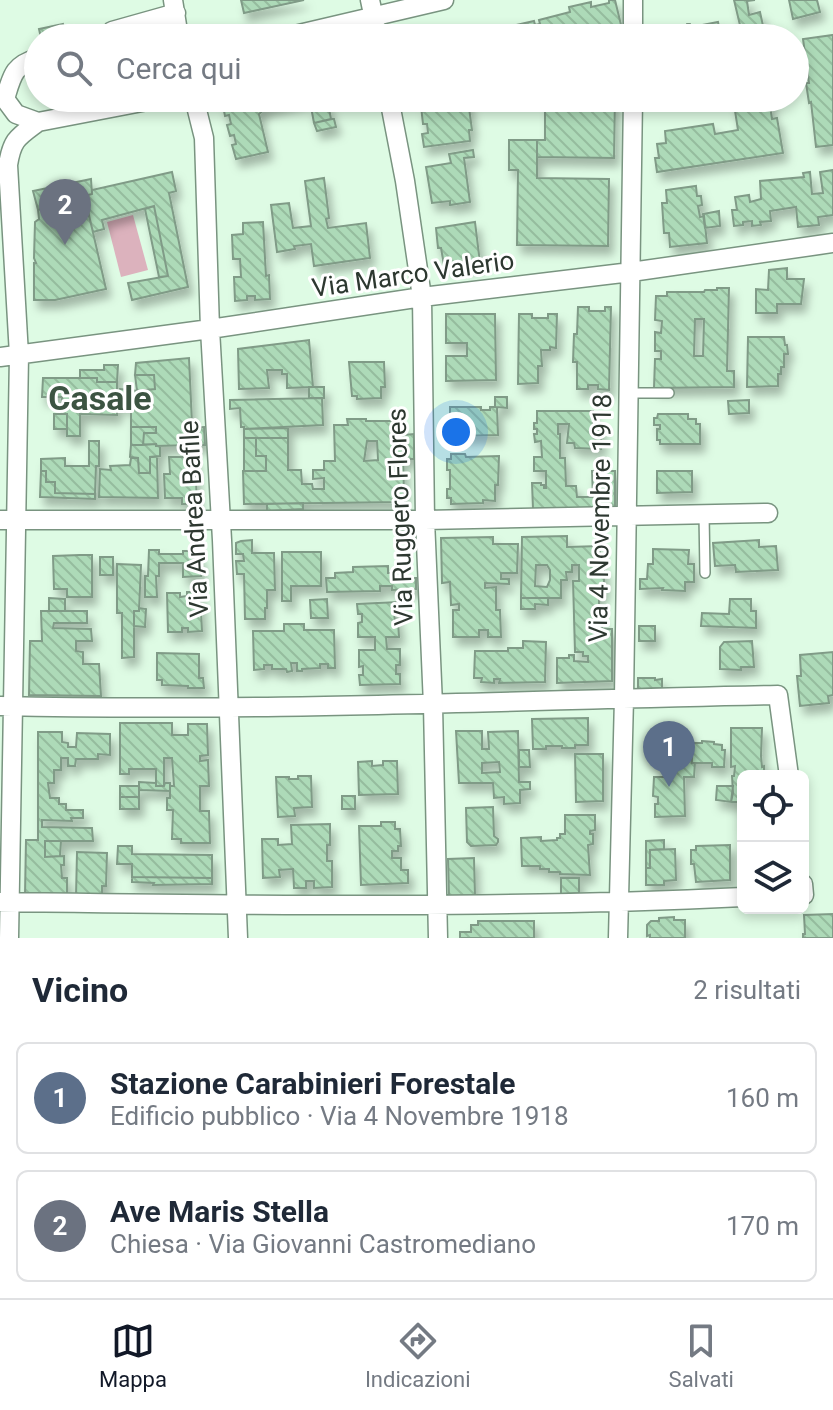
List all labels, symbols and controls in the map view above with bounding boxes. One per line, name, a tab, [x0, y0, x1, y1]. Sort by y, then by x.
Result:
search box	[24, 24, 809, 112]
icon: search	[52, 46, 96, 90]
text: Cerca qui	[116, 51, 242, 86]
pin: 2	[39, 179, 91, 245]
street label: Via Marco Valerio	[310, 245, 516, 303]
district label: Casale	[48, 378, 152, 418]
street label: Via 4 Novembre 1918	[583, 393, 617, 643]
street label: Via Ruggero Flores	[381, 408, 419, 626]
your location	[436, 412, 476, 452]
street label: Via Andrea Bafile	[174, 420, 214, 618]
pin: 1	[643, 721, 695, 787]
map controls	[737, 770, 809, 914]
button: locate	[737, 770, 809, 842]
button: layers	[737, 842, 809, 914]
text: Vicino	[32, 970, 128, 1010]
text: 2 risultati	[693, 975, 801, 1005]
text: Stazione Carabinieri Forestale	[110, 1066, 515, 1101]
text: 1	[53, 1083, 67, 1113]
text: 160 m	[726, 1083, 799, 1113]
text: Edificio pubblico · Via 4 Novembre 1918	[110, 1101, 569, 1131]
text: Ave Maris Stella	[110, 1194, 329, 1229]
text: 2	[53, 1211, 67, 1241]
text: 170 m	[726, 1211, 799, 1241]
text: Chiesa · Via Giovanni Castromediano	[110, 1229, 536, 1259]
tab: Mappa	[99, 1319, 167, 1392]
tab: Indicazioni	[365, 1319, 471, 1392]
tab: Salvati	[669, 1319, 734, 1392]

